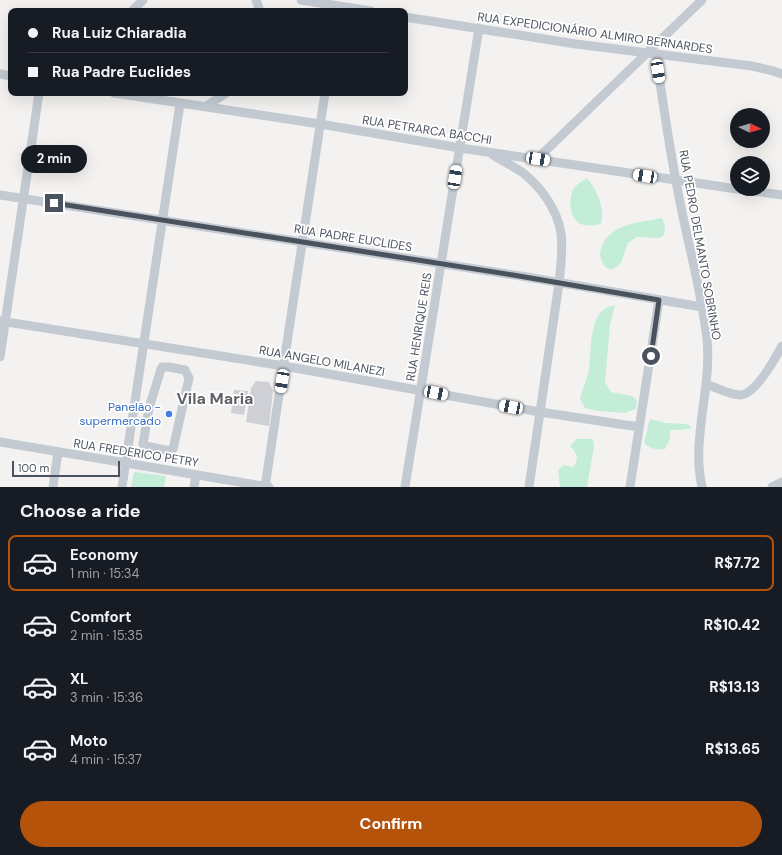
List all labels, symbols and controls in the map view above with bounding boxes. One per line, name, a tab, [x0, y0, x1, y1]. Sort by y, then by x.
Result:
street label: RUA EXPEDICIONÁRIO ALMIRO BERNARDES	[476, 9, 714, 57]
text: Rua Luiz Chiaradia	[52, 23, 187, 43]
car	[650, 58, 666, 84]
text: Rua Padre Euclides	[52, 62, 191, 82]
north arrow	[730, 108, 770, 148]
map controls	[730, 108, 770, 196]
street label: RUA PETRARCA BACCHI	[361, 112, 493, 148]
callout: 2 min	[21, 145, 87, 173]
street label: RUA PEDRO DELMANTO SOBRINHO	[675, 149, 725, 341]
text: 2 min	[37, 150, 71, 167]
car	[525, 151, 551, 167]
button: layers	[730, 156, 770, 196]
car	[447, 164, 463, 190]
car	[632, 168, 658, 184]
route end	[45, 194, 63, 212]
street label: RUA PADRE EUCLIDES	[293, 221, 413, 255]
street label: RUA HENRIQUE REIS	[403, 272, 435, 382]
street label: RUA ANGELO MILANEZI	[258, 342, 386, 380]
route start	[642, 347, 660, 365]
car	[274, 368, 290, 394]
car	[423, 385, 449, 401]
district label: Vila Maria	[177, 388, 253, 409]
place label: Panelão - supermercado	[80, 399, 161, 429]
car	[498, 399, 524, 415]
marker: Panelão - supermercado	[164, 409, 174, 419]
street label: RUA FREDERICO PETRY	[72, 435, 200, 471]
scale bar	[12, 459, 120, 478]
text: 100 m	[18, 461, 49, 475]
text: Choose a ride	[20, 499, 141, 523]
icon: car	[22, 545, 58, 581]
text: Economy	[70, 545, 138, 565]
text: R$7.72	[714, 553, 760, 573]
text: 1 min · 15:34	[70, 565, 139, 582]
icon: car	[22, 607, 58, 643]
text: Comfort	[70, 607, 131, 627]
text: R$10.42	[704, 615, 760, 635]
text: 2 min · 15:35	[70, 627, 143, 644]
icon: car	[22, 669, 58, 705]
text: XL	[70, 669, 88, 689]
text: R$13.13	[709, 677, 760, 697]
text: 3 min · 15:36	[70, 689, 143, 706]
icon: car	[22, 731, 58, 767]
text: Moto	[70, 731, 108, 751]
text: R$13.65	[705, 739, 760, 759]
text: 4 min · 15:37	[70, 751, 142, 768]
button: Confirm	[20, 801, 762, 847]

